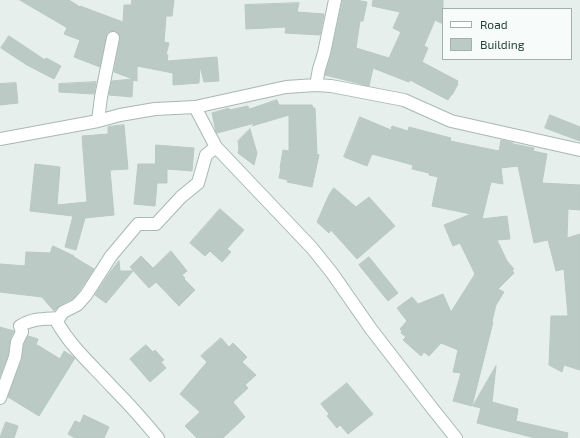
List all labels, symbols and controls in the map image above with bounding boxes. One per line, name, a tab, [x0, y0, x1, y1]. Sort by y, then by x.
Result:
legend	[442, 8, 572, 60]
text: Road	[480, 17, 508, 31]
text: Building	[480, 37, 524, 51]

